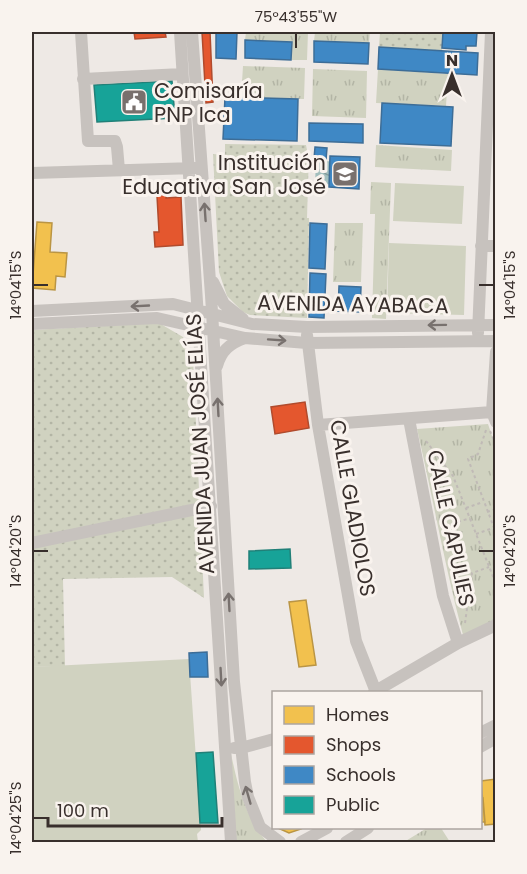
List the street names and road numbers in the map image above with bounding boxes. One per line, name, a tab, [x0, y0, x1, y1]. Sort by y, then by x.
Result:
street label: AVENIDA AYABACA	[257, 288, 449, 320]
street label: AVENIDA JUAN JOSÉ ELÍAS	[179, 313, 221, 575]
street label: CALLE GLADIOLOS	[323, 417, 383, 599]
street label: CALLE CAPULIES	[420, 447, 482, 609]

